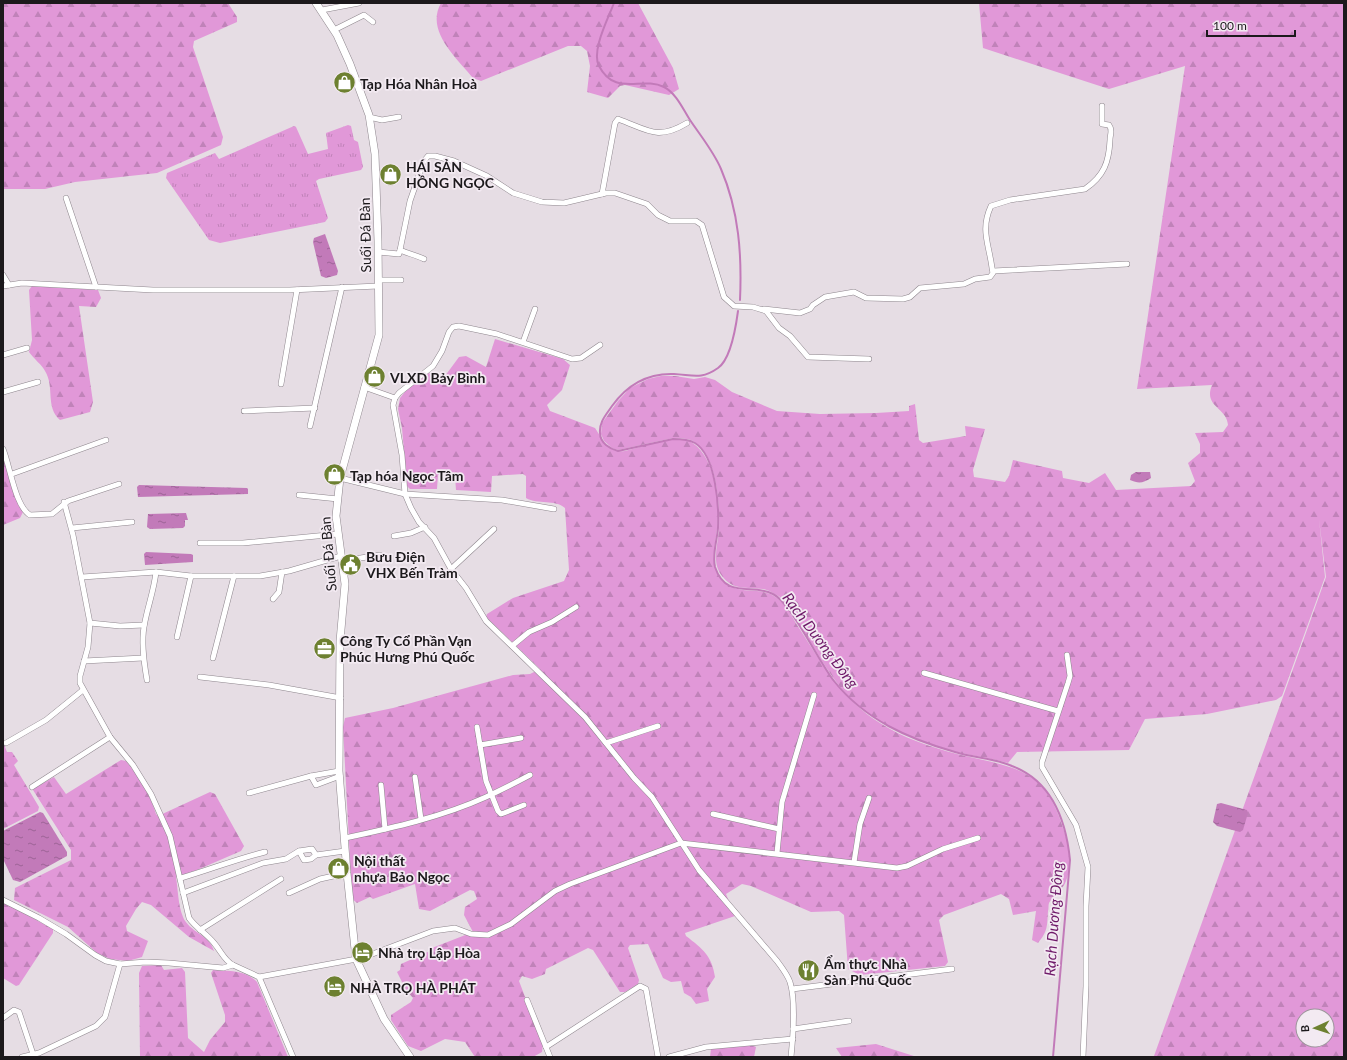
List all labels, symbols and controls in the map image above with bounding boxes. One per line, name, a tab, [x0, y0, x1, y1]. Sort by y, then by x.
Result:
scale bar	[1207, 12, 1295, 38]
text: 100 m	[1213, 18, 1247, 33]
shop icon: Tạp Hóa Nhân Hoà	[332, 70, 358, 96]
place label: Tạp Hóa Nhân Hoà	[360, 75, 477, 92]
place label: HÁI SẢN HỒNG NGỌC	[406, 158, 495, 191]
shop icon: HÁI SẢN HỒNG NGỌC	[378, 161, 404, 187]
street label: Suối Đá Bàn	[356, 197, 374, 273]
shop icon: VLXD Bảy Bình	[362, 364, 388, 390]
place label: VLXD Bảy Bình	[389, 369, 485, 386]
shop icon: Tạp hóa Ngọc Tâm	[321, 462, 347, 488]
place label: Tạp hóa Ngọc Tâm	[350, 467, 463, 484]
street label: Suối Đá Bàn	[316, 516, 340, 592]
place label: Bưu Điện VHX Bến Tràm	[365, 548, 458, 581]
public building icon: Bưu Điện VHX Bến Tràm	[337, 551, 363, 577]
water label: Rạch Dương Đông	[779, 589, 863, 692]
place label: Công Ty Cổ Phần Vạn Phúc Hưng Phú Quốc	[340, 632, 475, 665]
office icon: Công Ty Cổ Phần Vạn Phúc Hưng Phú Quốc	[312, 635, 338, 661]
place label: Nội thất nhựa Bảo Ngọc	[354, 852, 450, 885]
shop icon: Nội thất nhựa Bảo Ngọc	[325, 855, 351, 881]
water label: Rạch Dương Đông	[1040, 860, 1066, 977]
hotel icon: Nhà trọ Lập Hòa	[349, 939, 375, 965]
place label: Nhà trọ Lập Hòa	[378, 944, 480, 961]
place label: Ẩm thực Nhà Sàn Phú Quốc	[823, 955, 912, 988]
restaurant icon: Ẩm thực Nhà Sàn Phú Quốc	[795, 958, 821, 984]
hotel icon: NHÀ TRỌ HÀ PHÁT	[321, 974, 347, 1000]
place label: NHÀ TRỌ HÀ PHÁT	[350, 979, 476, 996]
north arrow	[1295, 1008, 1335, 1048]
text: B	[1298, 1025, 1311, 1033]

